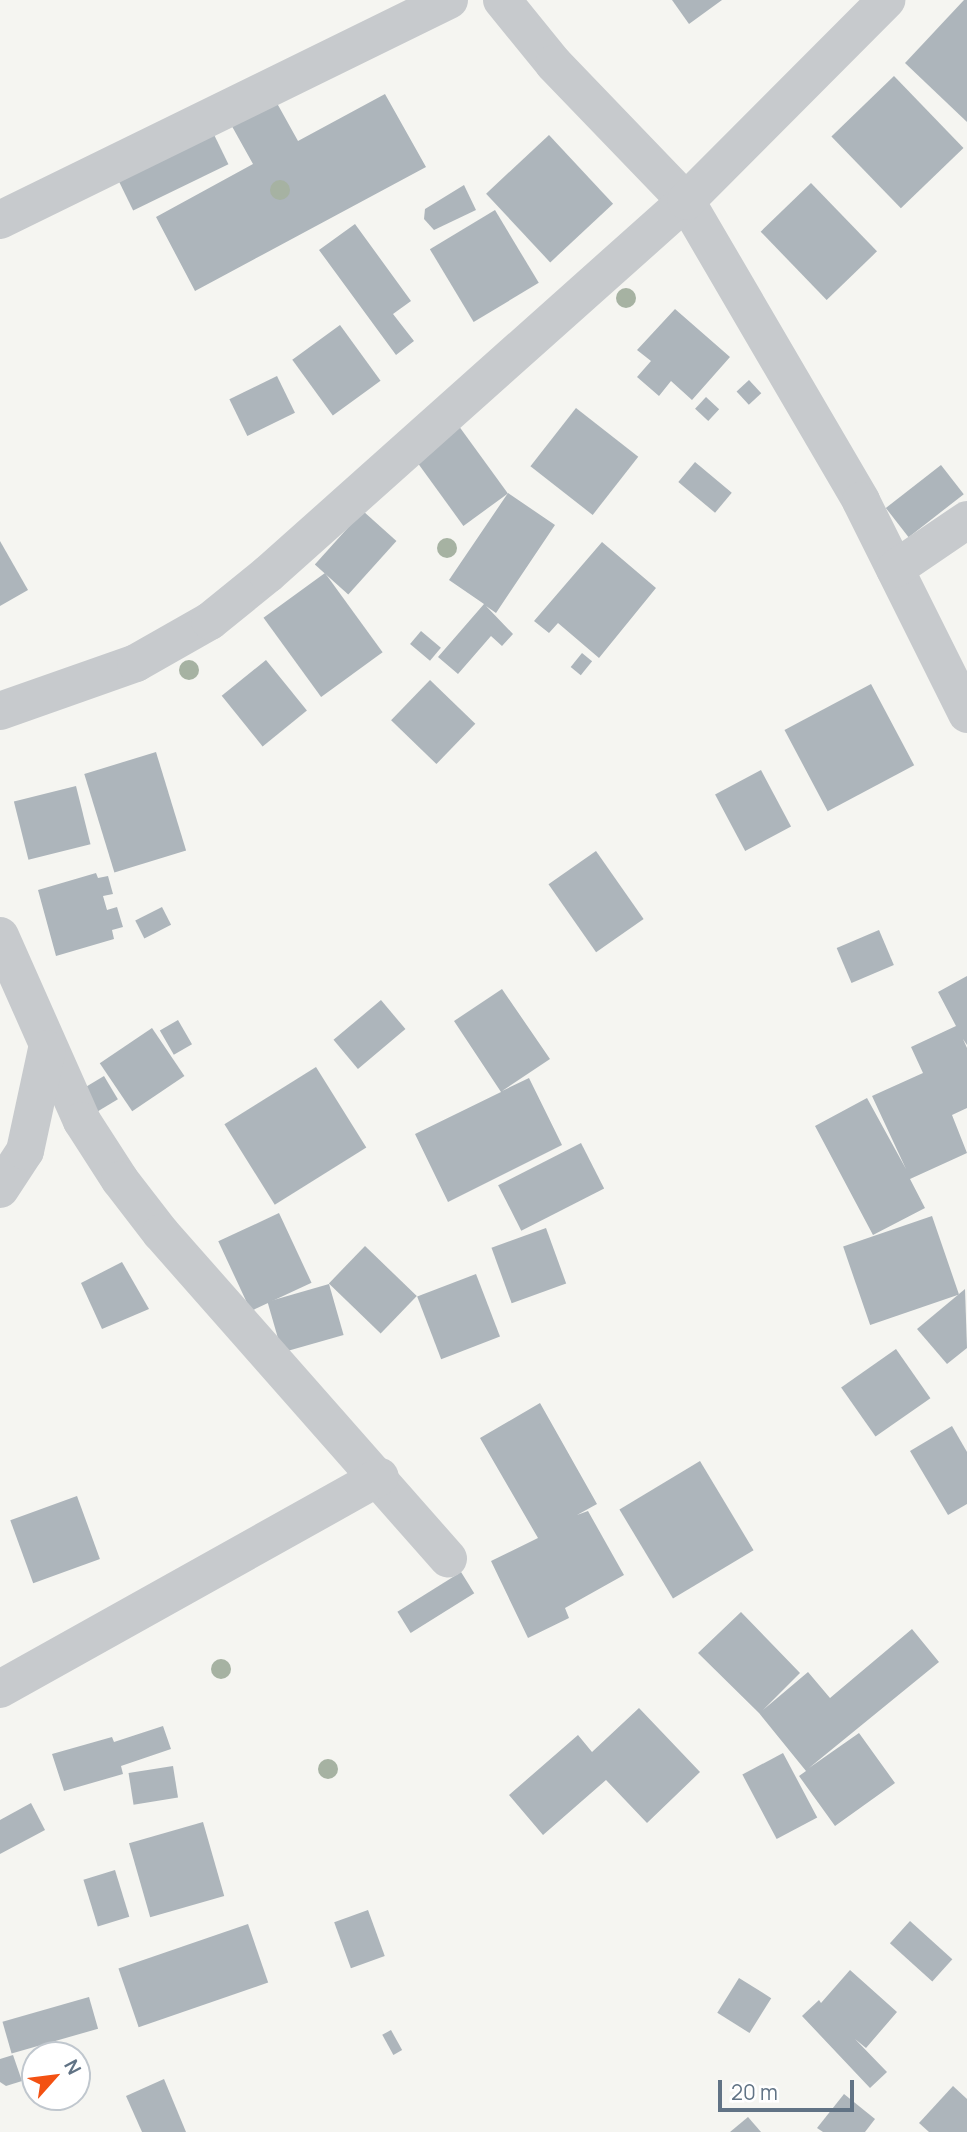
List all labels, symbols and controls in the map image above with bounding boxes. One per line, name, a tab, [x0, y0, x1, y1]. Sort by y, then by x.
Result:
north arrow	[21, 2041, 91, 2111]
text: N	[58, 2055, 87, 2079]
scale bar	[722, 2066, 858, 2110]
text: 20 m	[731, 2078, 778, 2106]

